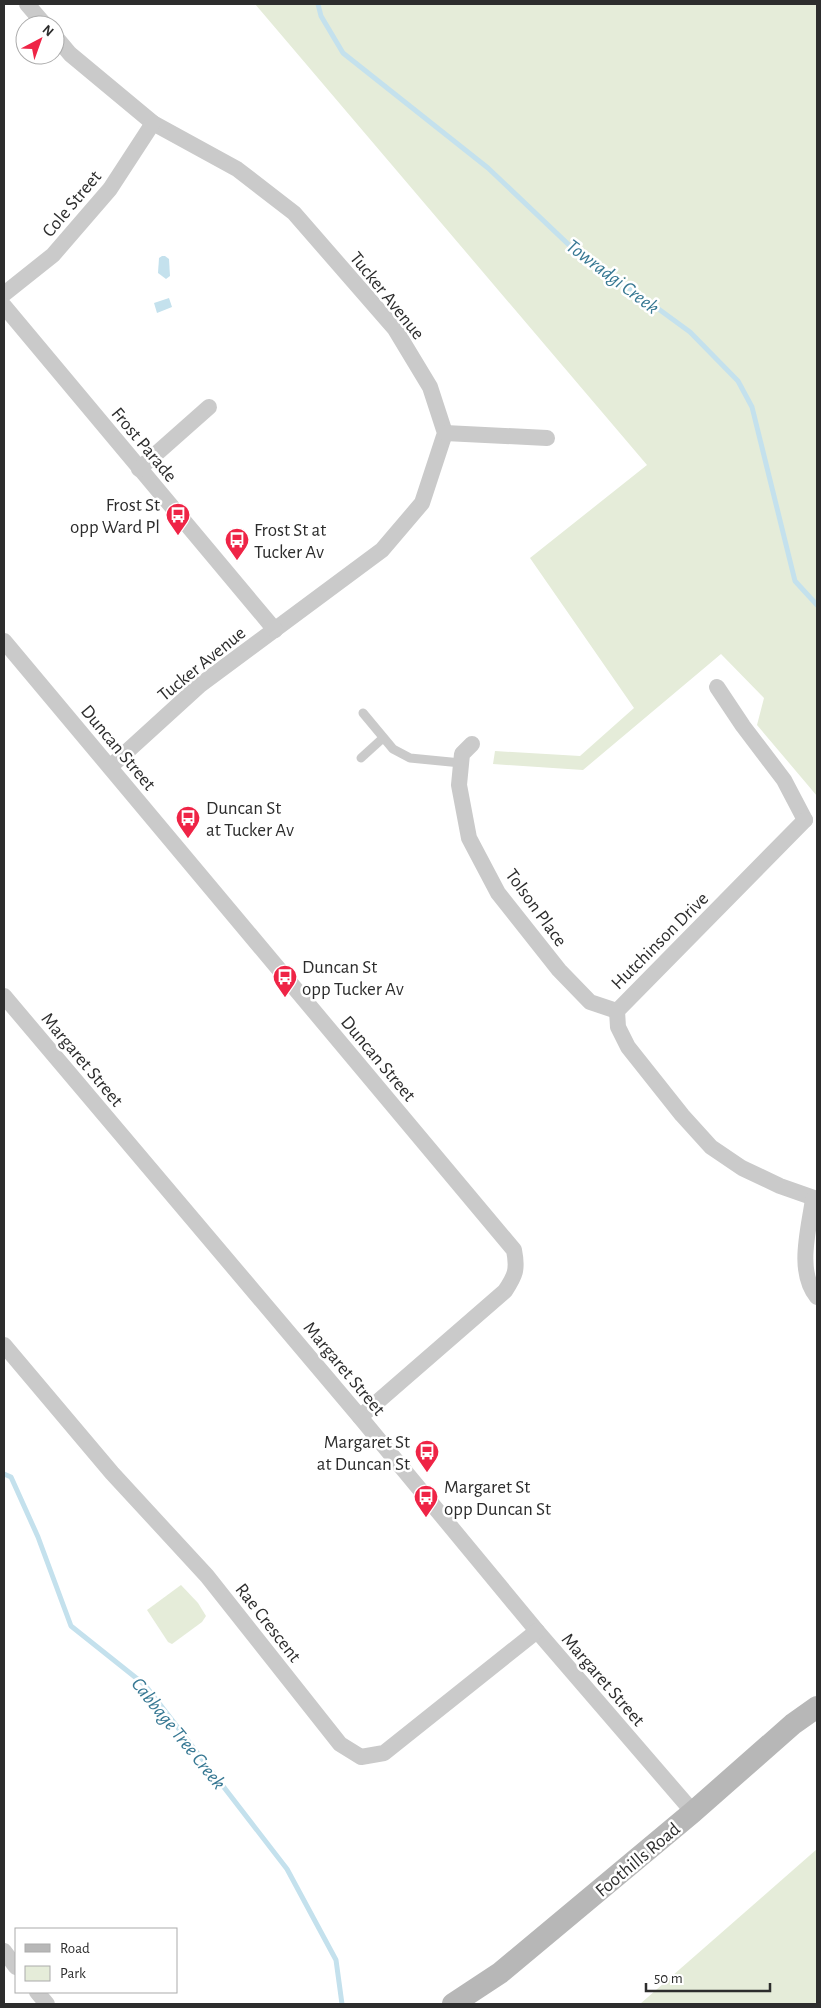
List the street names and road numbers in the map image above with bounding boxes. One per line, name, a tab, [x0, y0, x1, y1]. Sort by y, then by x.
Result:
street label: Cole Street	[39, 167, 105, 241]
street label: Tucker Avenue	[346, 249, 428, 343]
street label: Frost Parade	[107, 404, 180, 486]
street label: Tucker Avenue	[155, 623, 249, 705]
street label: Duncan Street	[77, 702, 159, 794]
street label: Tolson Place	[501, 866, 570, 950]
street label: Hutchinson Drive	[608, 889, 712, 993]
street label: Margaret Street	[37, 1009, 126, 1110]
street label: Duncan Street	[337, 1013, 419, 1105]
street label: Margaret Street	[299, 1318, 388, 1419]
street label: Rae Crescent	[231, 1580, 304, 1666]
street label: Margaret Street	[558, 1630, 648, 1730]
street label: Foothills Road	[592, 1819, 684, 1901]

